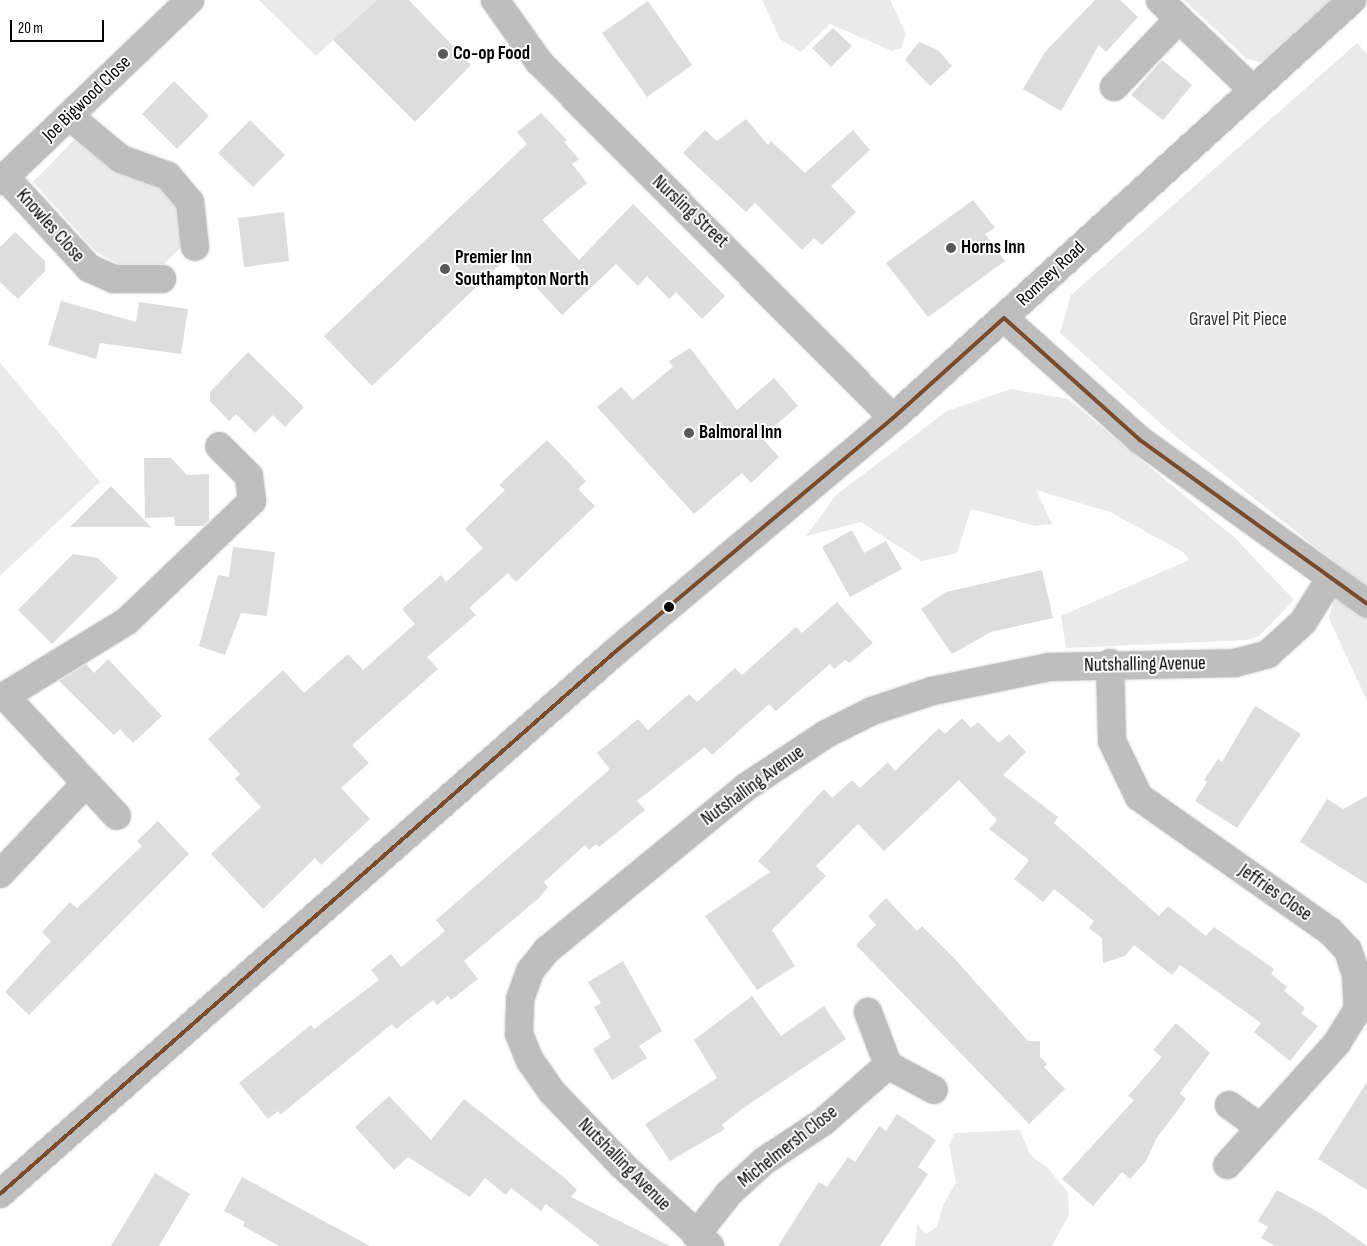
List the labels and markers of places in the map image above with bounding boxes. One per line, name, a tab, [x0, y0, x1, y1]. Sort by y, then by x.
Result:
place label: Co-op Food	[453, 43, 530, 65]
marker: Co-op Food	[437, 48, 449, 60]
place label: Horns Inn	[961, 237, 1025, 259]
marker: Horns Inn	[945, 242, 957, 254]
place label: Premier Inn Southampton North	[455, 247, 589, 291]
marker: Premier Inn Southampton North	[439, 263, 451, 275]
place label: Balmoral Inn	[699, 422, 782, 444]
marker: Balmoral Inn	[683, 427, 695, 439]
unlabelled marker	[664, 602, 674, 612]

